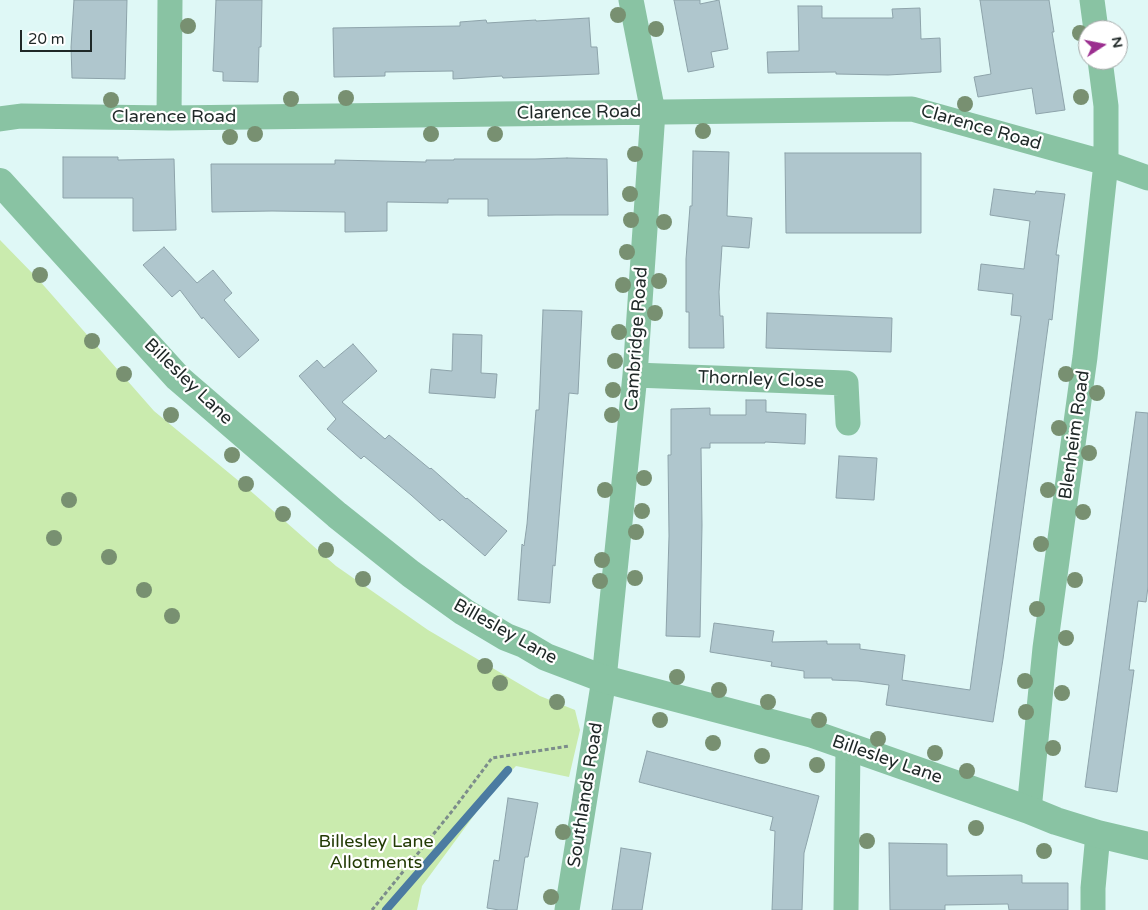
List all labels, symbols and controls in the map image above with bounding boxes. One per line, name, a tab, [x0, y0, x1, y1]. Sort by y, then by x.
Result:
scale bar	[22, 20, 95, 52]
north arrow	[1078, 20, 1128, 70]
text: 20 m	[28, 30, 65, 48]
text: N	[1108, 35, 1127, 49]
street label: Clarence Road	[918, 100, 1044, 156]
street label: Clarence Road	[517, 101, 641, 125]
street label: Clarence Road	[112, 106, 236, 128]
street label: Cambridge Road	[621, 266, 653, 412]
street label: Billesley Lane	[139, 334, 237, 430]
street label: Thornley Close	[698, 367, 824, 393]
street label: Blenheim Road	[1055, 369, 1095, 501]
street label: Billesley Lane	[449, 595, 561, 669]
street label: Southlands Road	[564, 721, 608, 869]
street label: Billesley Lane	[829, 731, 945, 789]
park label: Billesley Lane Allotments	[318, 831, 434, 874]

